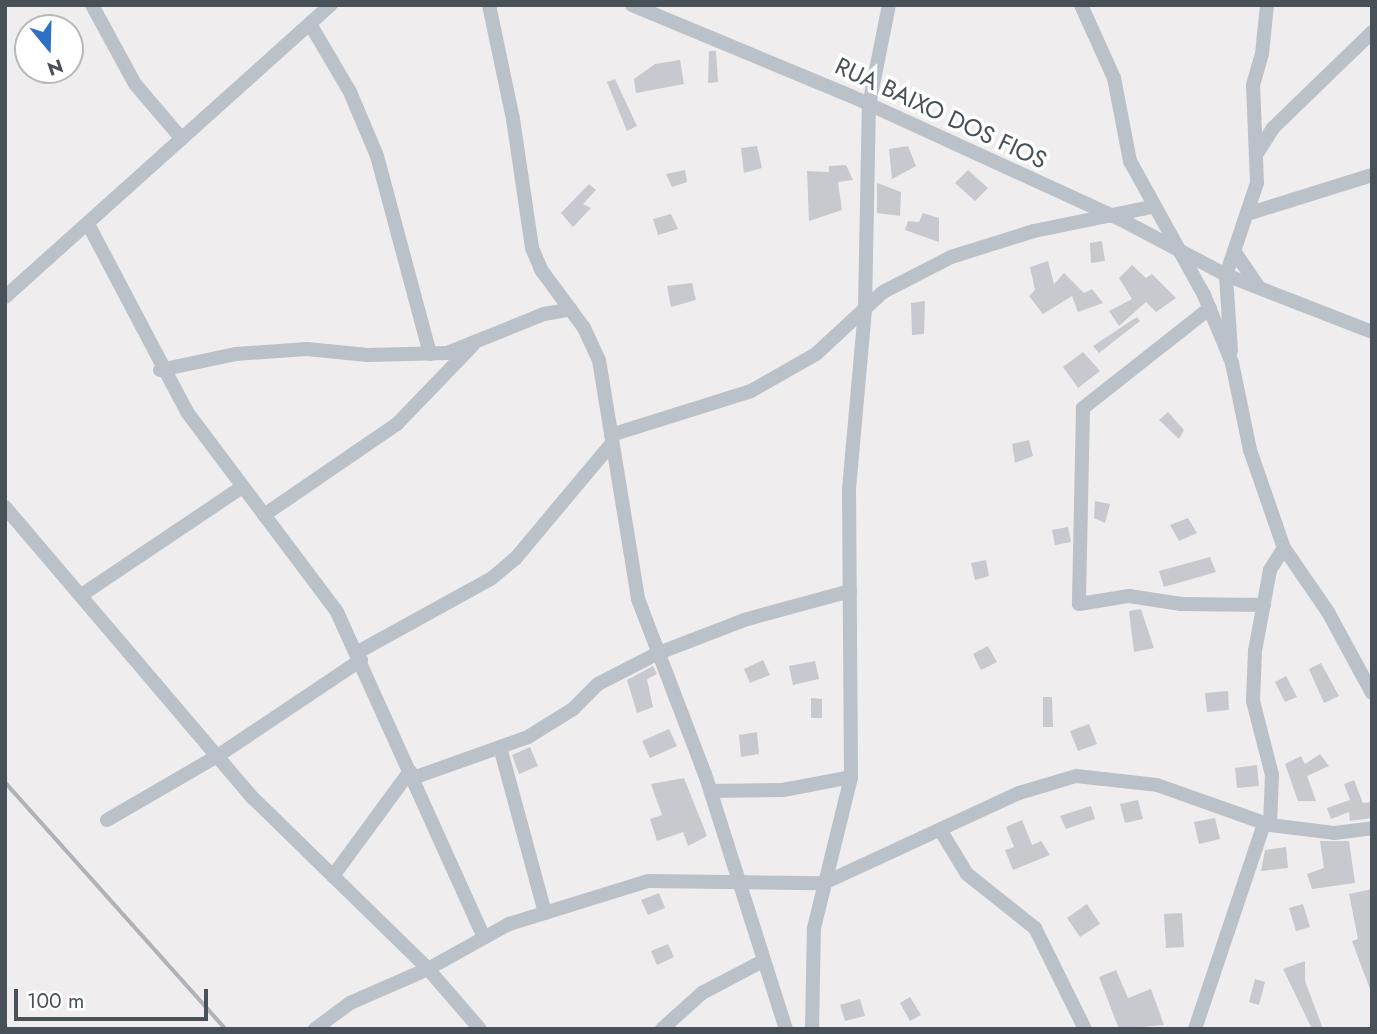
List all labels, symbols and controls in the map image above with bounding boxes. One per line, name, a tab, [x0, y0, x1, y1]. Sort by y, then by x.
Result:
north arrow	[14, 14, 84, 84]
street label: RUA BAIXO DOS FIOS	[831, 51, 1051, 175]
text: N	[44, 52, 67, 83]
scale bar	[18, 974, 212, 1018]
text: 100 m	[27, 986, 84, 1016]

